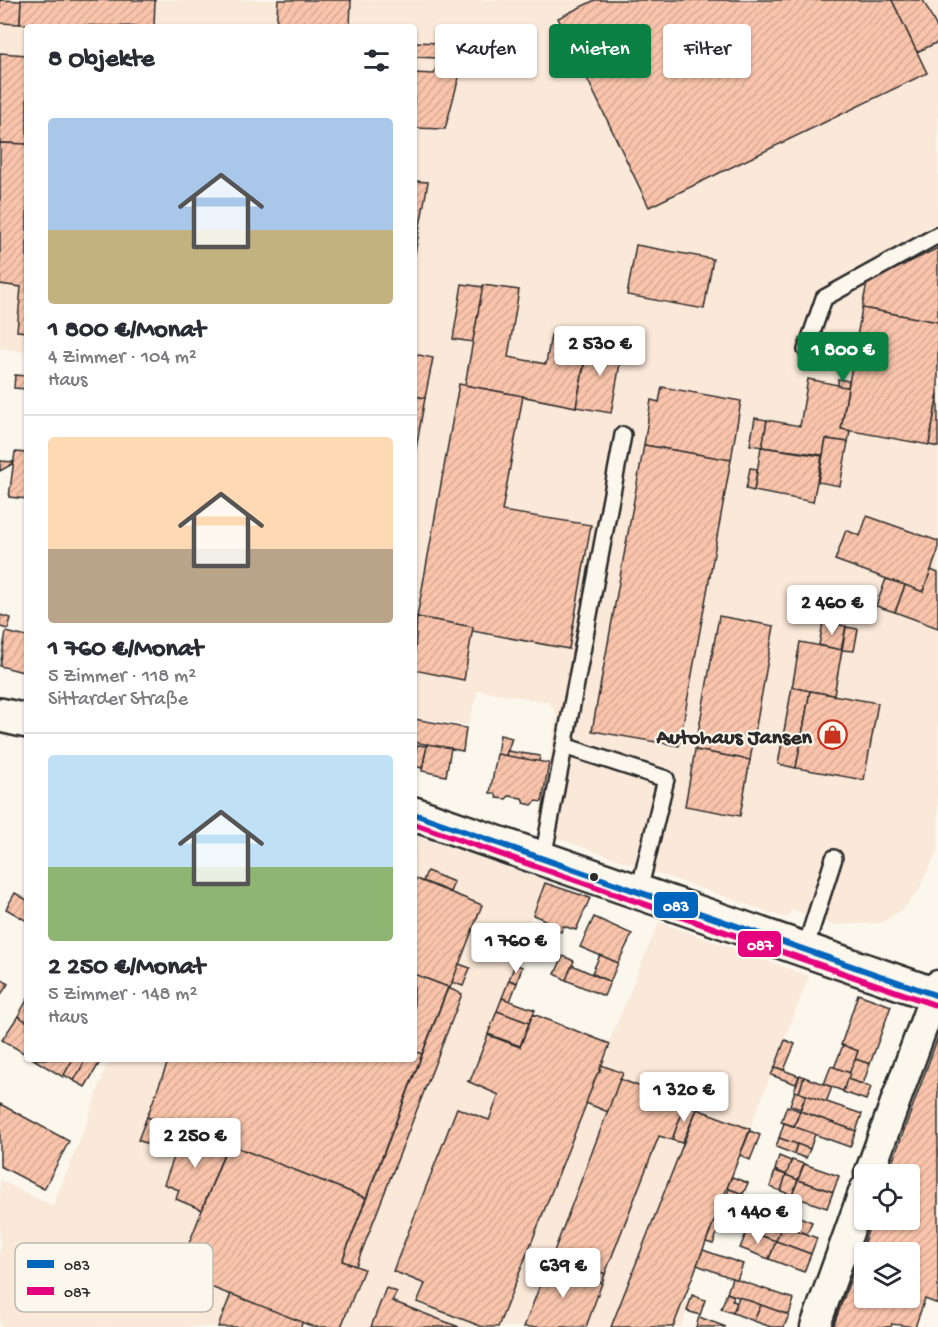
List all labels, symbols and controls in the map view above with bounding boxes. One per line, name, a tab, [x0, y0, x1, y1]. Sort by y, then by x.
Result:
chip: Kaufen	[435, 24, 537, 78]
chip: Mieten	[549, 24, 651, 78]
chip: Filter	[663, 24, 751, 78]
icon: filters	[360, 44, 393, 77]
text: 8 Objekte	[48, 45, 154, 76]
icon: home	[167, 157, 275, 265]
text: 1 800 €/Monat	[48, 316, 205, 347]
pin: 2 530 €	[545, 326, 655, 377]
pin: 1 800 €	[788, 332, 898, 383]
text: 2 530 €	[568, 334, 632, 357]
text: 1 800 €	[811, 340, 875, 363]
text: 4 Zimmer · 104 m²	[48, 347, 197, 370]
text: Haus	[48, 370, 87, 393]
icon: home	[167, 476, 275, 584]
pin: 2 460 €	[777, 585, 887, 636]
text: 2 460 €	[801, 593, 863, 616]
text: 1 760 €/Monat	[48, 635, 203, 666]
text: 5 Zimmer · 118 m²	[48, 666, 196, 689]
text: Sittarder Straße	[48, 689, 188, 712]
shop icon: Autohaus Jansen	[817, 719, 849, 751]
place label: Autohaus Jansen	[655, 726, 813, 752]
icon: home	[167, 794, 275, 902]
unlabelled marker	[588, 871, 600, 883]
line badge: 083	[653, 891, 699, 919]
text: 083	[663, 899, 689, 918]
pin: 1 760 €	[461, 923, 571, 974]
line badge: 087	[737, 930, 782, 958]
text: 1 760 €	[485, 931, 547, 954]
text: 087	[747, 938, 774, 957]
text: 2 250 €/Monat	[48, 953, 205, 984]
text: 5 Zimmer · 148 m²	[48, 984, 197, 1007]
text: Haus	[48, 1007, 87, 1030]
pin: 1 320 €	[629, 1072, 739, 1123]
text: 1 320 €	[654, 1080, 715, 1103]
pin: 2 250 €	[140, 1118, 250, 1169]
text: 2 250 €	[164, 1126, 226, 1149]
map controls	[854, 1164, 920, 1308]
button: locate	[854, 1164, 920, 1230]
pin: 1 440 €	[703, 1194, 813, 1245]
text: 1 440 €	[728, 1202, 788, 1225]
button: layers	[854, 1242, 920, 1308]
legend	[15, 1243, 213, 1312]
pin: 639 €	[521, 1248, 605, 1299]
text: 639 €	[539, 1256, 587, 1279]
text: 083	[64, 1258, 90, 1277]
text: 087	[64, 1285, 91, 1304]

